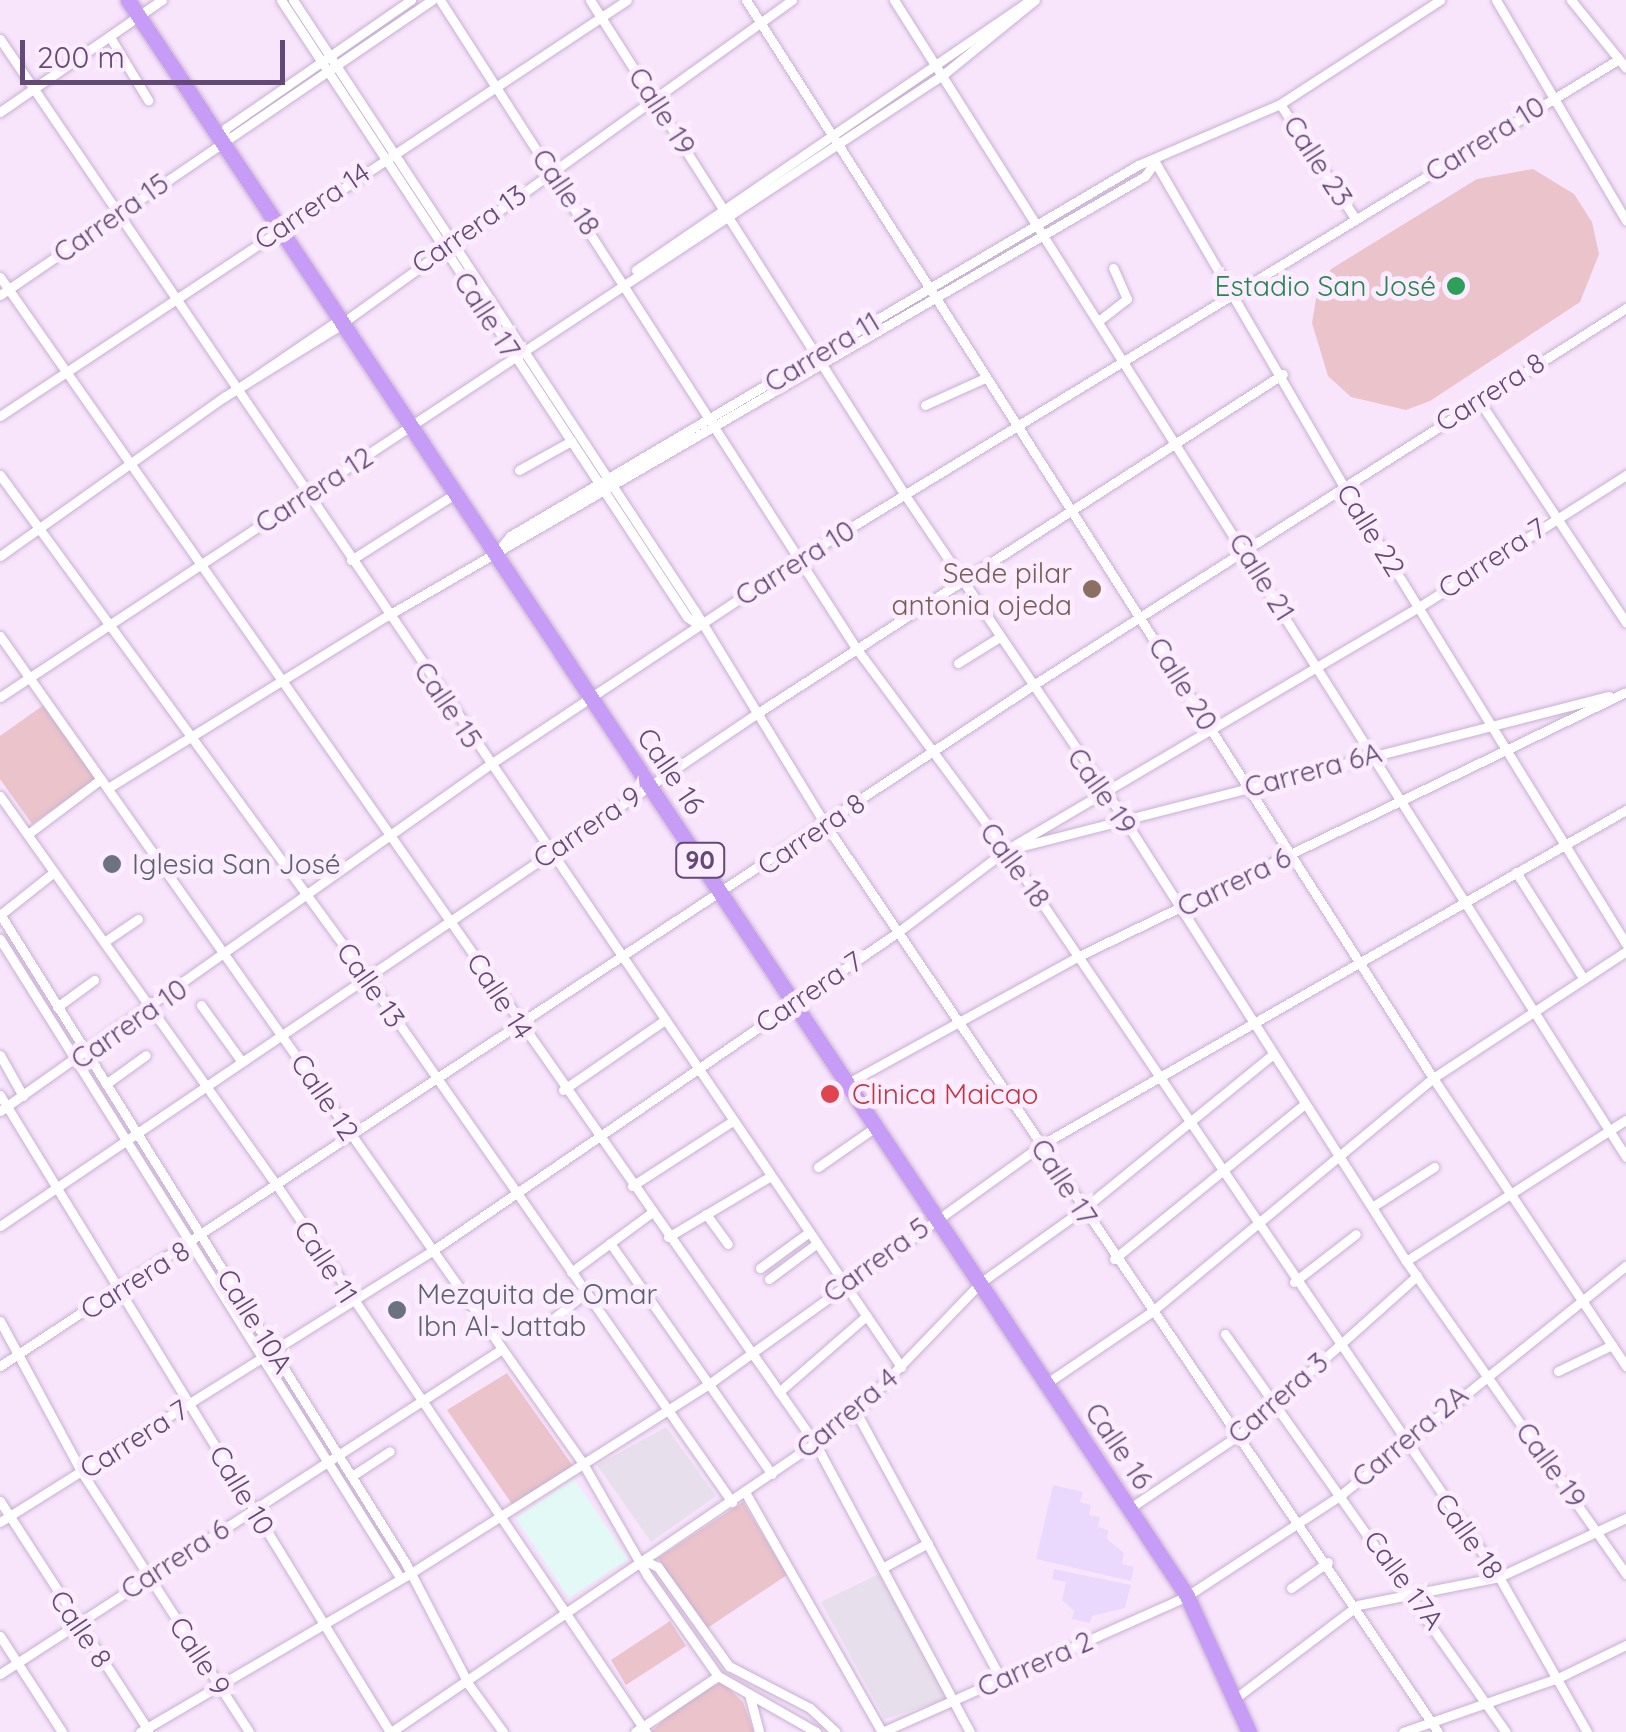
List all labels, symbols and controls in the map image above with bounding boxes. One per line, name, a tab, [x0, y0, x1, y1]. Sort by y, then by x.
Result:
scale bar	[25, 20, 290, 82]
text: 200 m	[37, 38, 125, 76]
street label: Calle 19	[621, 61, 703, 161]
street label: Carrera 10	[1419, 89, 1551, 189]
street label: Calle 23	[1276, 109, 1360, 213]
street label: Calle 18	[525, 142, 607, 242]
street label: Carrera 14	[248, 155, 376, 257]
street label: Carrera 15	[47, 166, 175, 270]
street label: Carrera 13	[405, 177, 533, 281]
street label: Calle 17	[447, 266, 527, 364]
place label: Estadio San José	[1215, 269, 1436, 303]
marker: Estadio San José	[1445, 275, 1467, 297]
street label: Carrera 11	[759, 305, 885, 399]
street label: Carrera 8	[1429, 345, 1551, 439]
street label: Carrera 12	[249, 440, 379, 540]
street label: Calle 22	[1330, 478, 1412, 582]
street label: Carrera 7	[1432, 511, 1552, 605]
street label: Carrera 10	[729, 513, 861, 613]
street label: Calle 21	[1222, 527, 1302, 627]
place label: Sede pilar antonia ojeda	[892, 556, 1072, 622]
marker: Sede pilar antonia ojeda	[1081, 578, 1103, 600]
street label: Calle 20	[1141, 631, 1225, 737]
street label: Calle 15	[407, 655, 489, 755]
street label: Calle 16	[630, 722, 712, 820]
street label: Carrera 6A	[1241, 736, 1385, 804]
street label: Calle 19	[1060, 742, 1144, 840]
street label: Carrera 9	[527, 779, 647, 875]
street label: Carrera 8	[751, 786, 871, 882]
street label: Calle 18	[973, 816, 1057, 914]
road number: 90	[675, 840, 725, 880]
street label: Carrera 6	[1172, 840, 1296, 924]
place label: Iglesia San José	[132, 847, 341, 881]
marker: Iglesia San José	[101, 853, 123, 875]
street label: Calle 13	[330, 936, 412, 1034]
street label: Carrera 7	[749, 944, 869, 1040]
street label: Calle 14	[460, 947, 540, 1045]
street label: Carrera 10	[64, 972, 194, 1076]
street label: Calle 12	[284, 1047, 366, 1147]
place label: Clinica Maicao	[852, 1077, 1039, 1111]
marker: Clinica Maicao	[817, 1081, 843, 1107]
street label: Calle 17	[1024, 1133, 1104, 1231]
street label: Carrera 5	[817, 1210, 935, 1310]
street label: Calle 11	[287, 1214, 365, 1310]
street label: Carrera 8	[74, 1233, 196, 1327]
street label: Calle 10A	[210, 1263, 300, 1379]
place label: Mezquita de Omar Ibn Al-Jattab	[417, 1277, 657, 1343]
marker: Mezquita de Omar Ibn Al-Jattab	[386, 1299, 408, 1321]
street label: Carrera 3	[1221, 1345, 1335, 1451]
street label: Carrera 4	[790, 1361, 904, 1465]
street label: Carrera 2A	[1345, 1378, 1475, 1494]
street label: Carrera 7	[74, 1393, 194, 1485]
street label: Calle 16	[1078, 1397, 1160, 1495]
street label: Calle 19	[1509, 1416, 1593, 1514]
street label: Calle 10	[202, 1439, 282, 1541]
street label: Calle 18	[1427, 1487, 1511, 1585]
street label: Carrera 6	[115, 1512, 235, 1606]
street label: Calle 17A	[1357, 1524, 1451, 1636]
street label: Calle 8	[43, 1584, 119, 1674]
street label: Calle 9	[162, 1610, 238, 1702]
street label: Carrera 2	[972, 1624, 1098, 1704]

